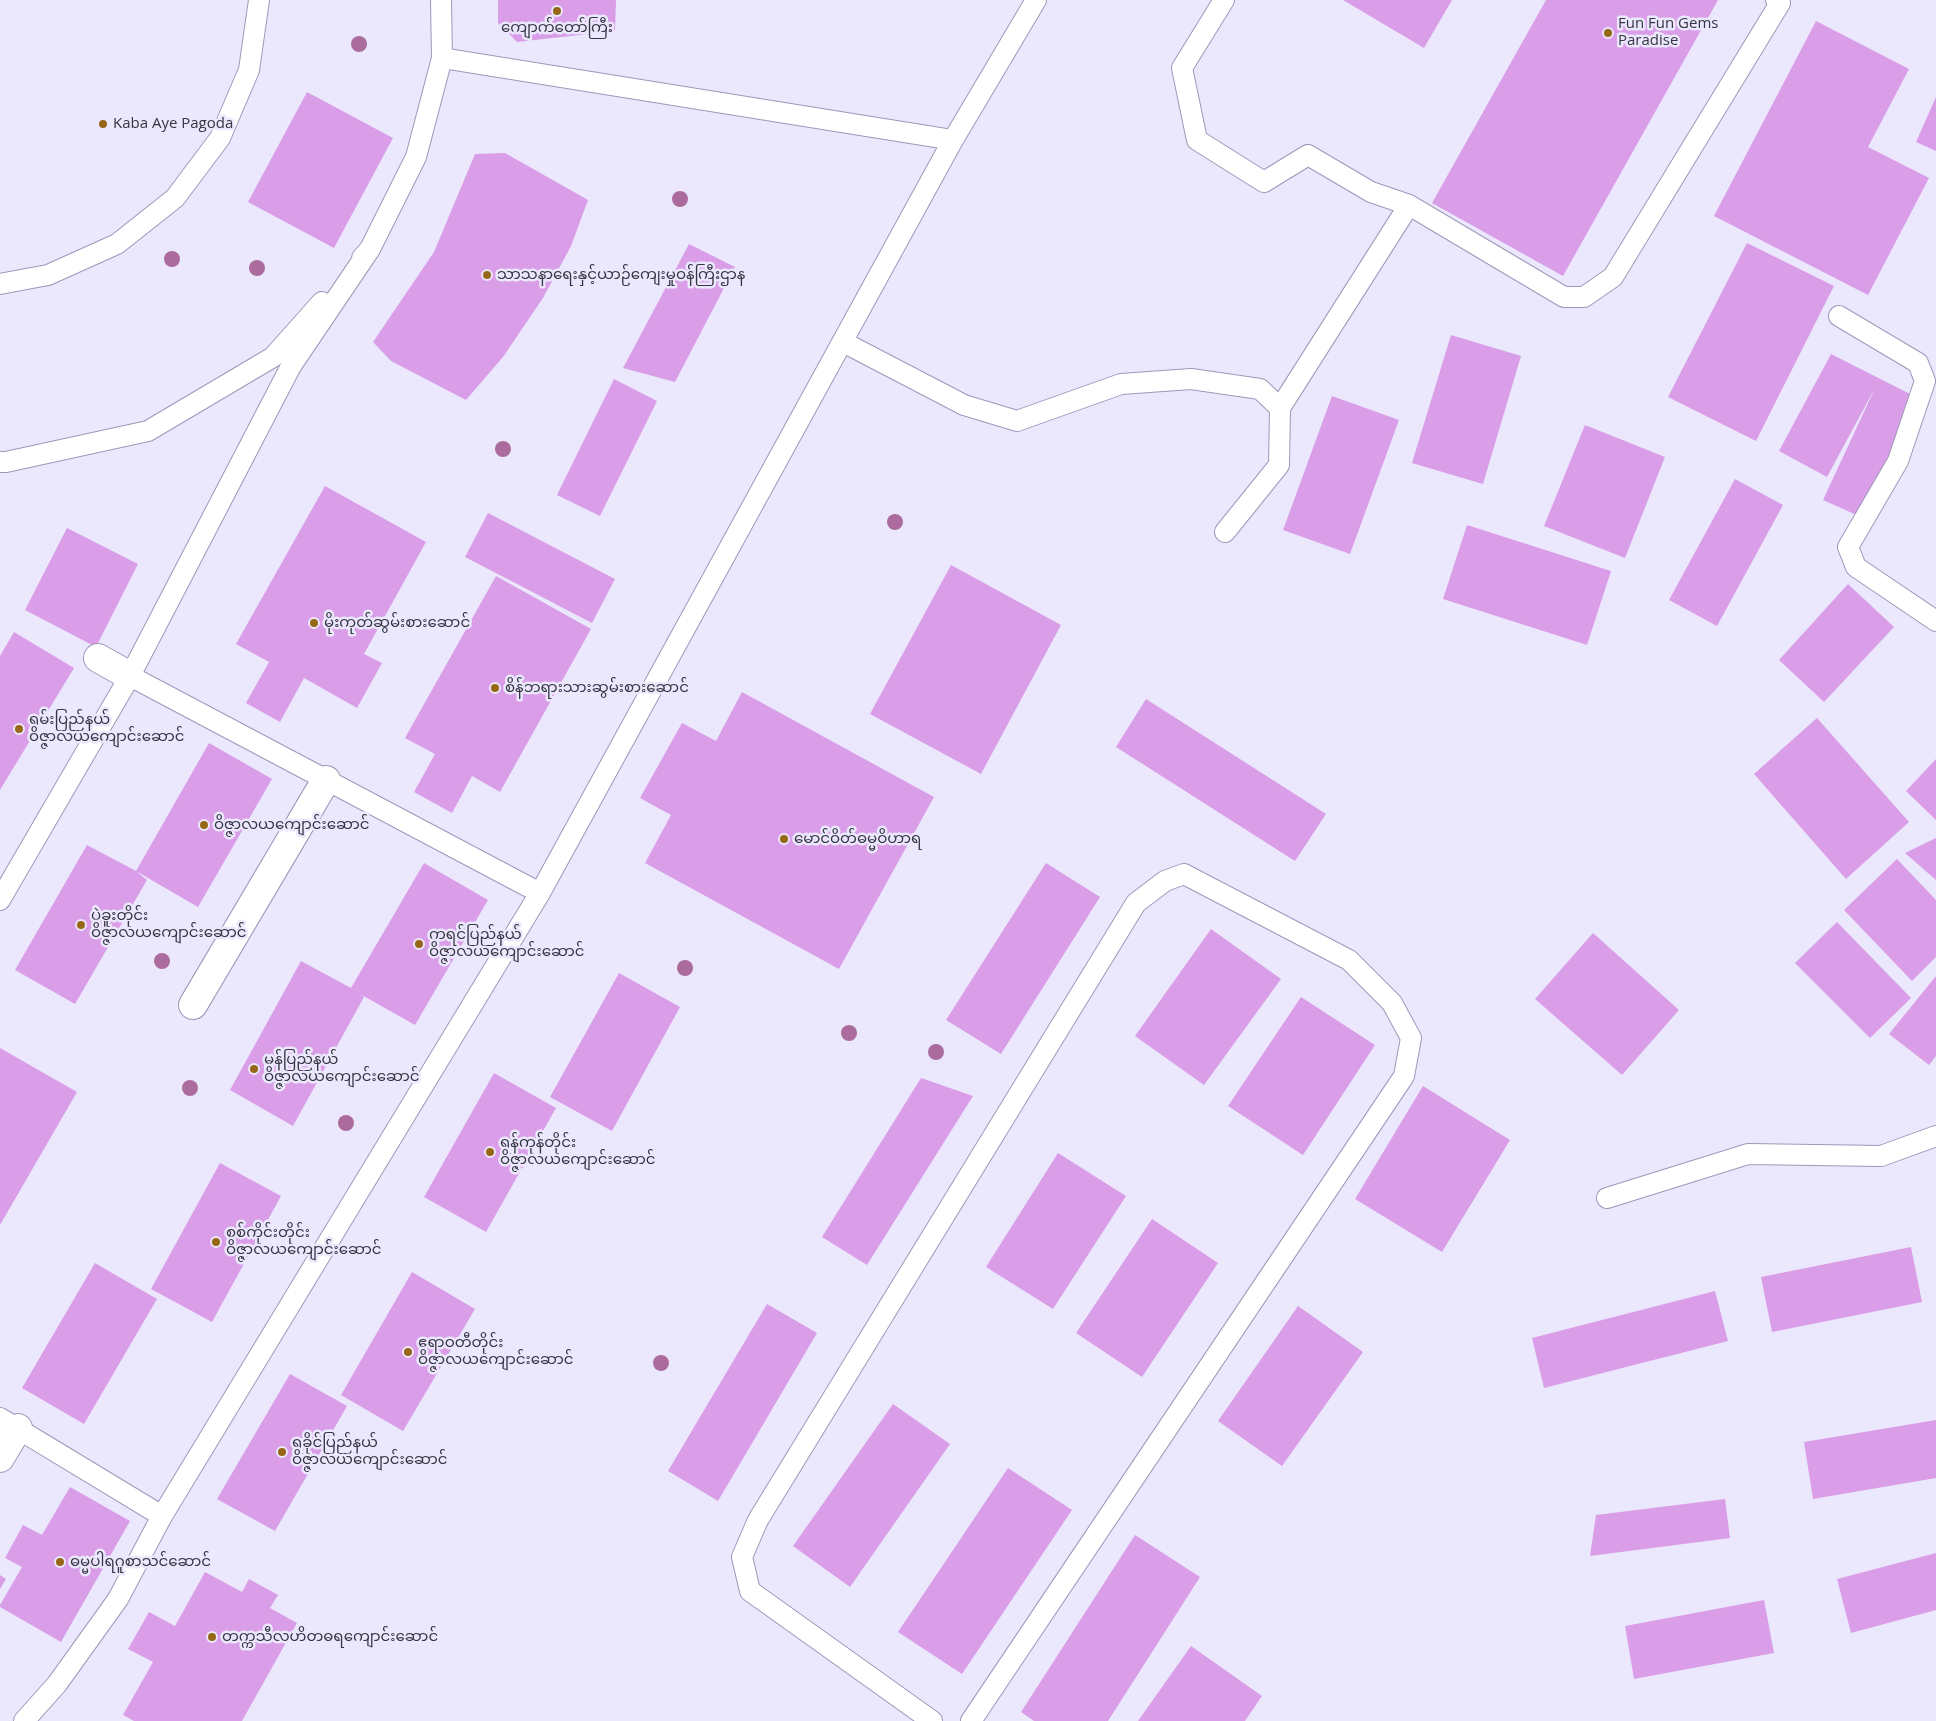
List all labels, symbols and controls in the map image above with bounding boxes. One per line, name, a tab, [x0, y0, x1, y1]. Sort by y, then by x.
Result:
marker: ကျောက်တော်ကြီး	[551, 5, 563, 17]
place label: Fun Fun Gems Paradise	[1618, 15, 1718, 50]
place label: ကျောက်တော်ကြီး	[501, 19, 613, 37]
marker: Fun Fun Gems Paradise	[1602, 27, 1614, 39]
place label: Kaba Aye Pagoda	[113, 115, 233, 133]
marker: Kaba Aye Pagoda	[97, 118, 109, 130]
place label: သာသနာရေးနှင့်ယာဉ်ကျေးမှုဝန်ကြီးဌာန	[497, 266, 745, 284]
marker: သာသနာရေးနှင့်ယာဉ်ကျေးမှုဝန်ကြီးဌာန	[481, 269, 493, 281]
place label: မိုးကုတ်ဆွမ်းစားဆောင်	[324, 614, 470, 632]
marker: မိုးကုတ်ဆွမ်းစားဆောင်	[308, 617, 320, 629]
place label: စိန်ဘရားသားဆွမ်းစားဆောင်	[505, 679, 689, 697]
marker: စိန်ဘရားသားဆွမ်းစားဆောင်	[489, 682, 501, 694]
place label: ရှမ်းပြည်နယ် ဝိဇ္ဇာလယကျောင်းဆောင်	[29, 711, 184, 746]
marker: ရှမ်းပြည်နယ် ဝိဇ္ဇာလယကျောင်းဆောင်	[13, 723, 25, 735]
place label: ဝိဇ္ဇာလယကျောင်းဆောင်	[214, 816, 369, 834]
marker: ဝိဇ္ဇာလယကျောင်းဆောင်	[198, 819, 210, 831]
place label: မောင်ဝိတ်ဓမ္မဝိဟာရ	[794, 830, 921, 848]
marker: မောင်ဝိတ်ဓမ္မဝိဟာရ	[778, 833, 790, 845]
place label: ပဲခူးတိုင်း ဝိဇ္ဇာလယကျောင်းဆောင်	[91, 907, 246, 942]
marker: ပဲခူးတိုင်း ဝိဇ္ဇာလယကျောင်းဆောင်	[75, 919, 87, 931]
place label: ကရင်ပြည်နယ် ဝိဇ္ဇာလယကျောင်းဆောင်	[429, 926, 584, 961]
marker: ကရင်ပြည်နယ် ဝိဇ္ဇာလယကျောင်းဆောင်	[413, 938, 425, 950]
place label: မွန်ပြည်နယ် ဝိဇ္ဇာလယကျောင်းဆောင်	[264, 1051, 419, 1086]
marker: မွန်ပြည်နယ် ဝိဇ္ဇာလယကျောင်းဆောင်	[248, 1063, 260, 1075]
place label: ရန်ကုန်တိုင်း ဝိဇ္ဇာလယကျောင်းဆောင်	[500, 1134, 655, 1169]
marker: ရန်ကုန်တိုင်း ဝိဇ္ဇာလယကျောင်းဆောင်	[484, 1146, 496, 1158]
place label: စစ်ကိုင်းတိုင်း ဝိဇ္ဇာလယကျောင်းဆောင်	[226, 1224, 381, 1259]
marker: စစ်ကိုင်းတိုင်း ဝိဇ္ဇာလယကျောင်းဆောင်	[210, 1236, 222, 1248]
place label: ဧရာဝတီတိုင်း ဝိဇ္ဇာလယကျောင်းဆောင်	[418, 1334, 573, 1369]
marker: ဧရာဝတီတိုင်း ဝိဇ္ဇာလယကျောင်းဆောင်	[402, 1346, 414, 1358]
place label: ရခိုင်ပြည်နယ် ဝိဇ္ဇာလယကျောင်းဆောင်	[292, 1434, 447, 1469]
marker: ရခိုင်ပြည်နယ် ဝိဇ္ဇာလယကျောင်းဆောင်	[276, 1446, 288, 1458]
place label: ဓမ္မပါရဂူစာသင်ဆောင်	[70, 1553, 211, 1571]
marker: ဓမ္မပါရဂူစာသင်ဆောင်	[54, 1556, 66, 1568]
place label: တက္ကသီလဟိတဓရကျောင်းဆောင်	[222, 1628, 438, 1646]
marker: တက္ကသီလဟိတဓရကျောင်းဆောင်	[206, 1631, 218, 1643]

